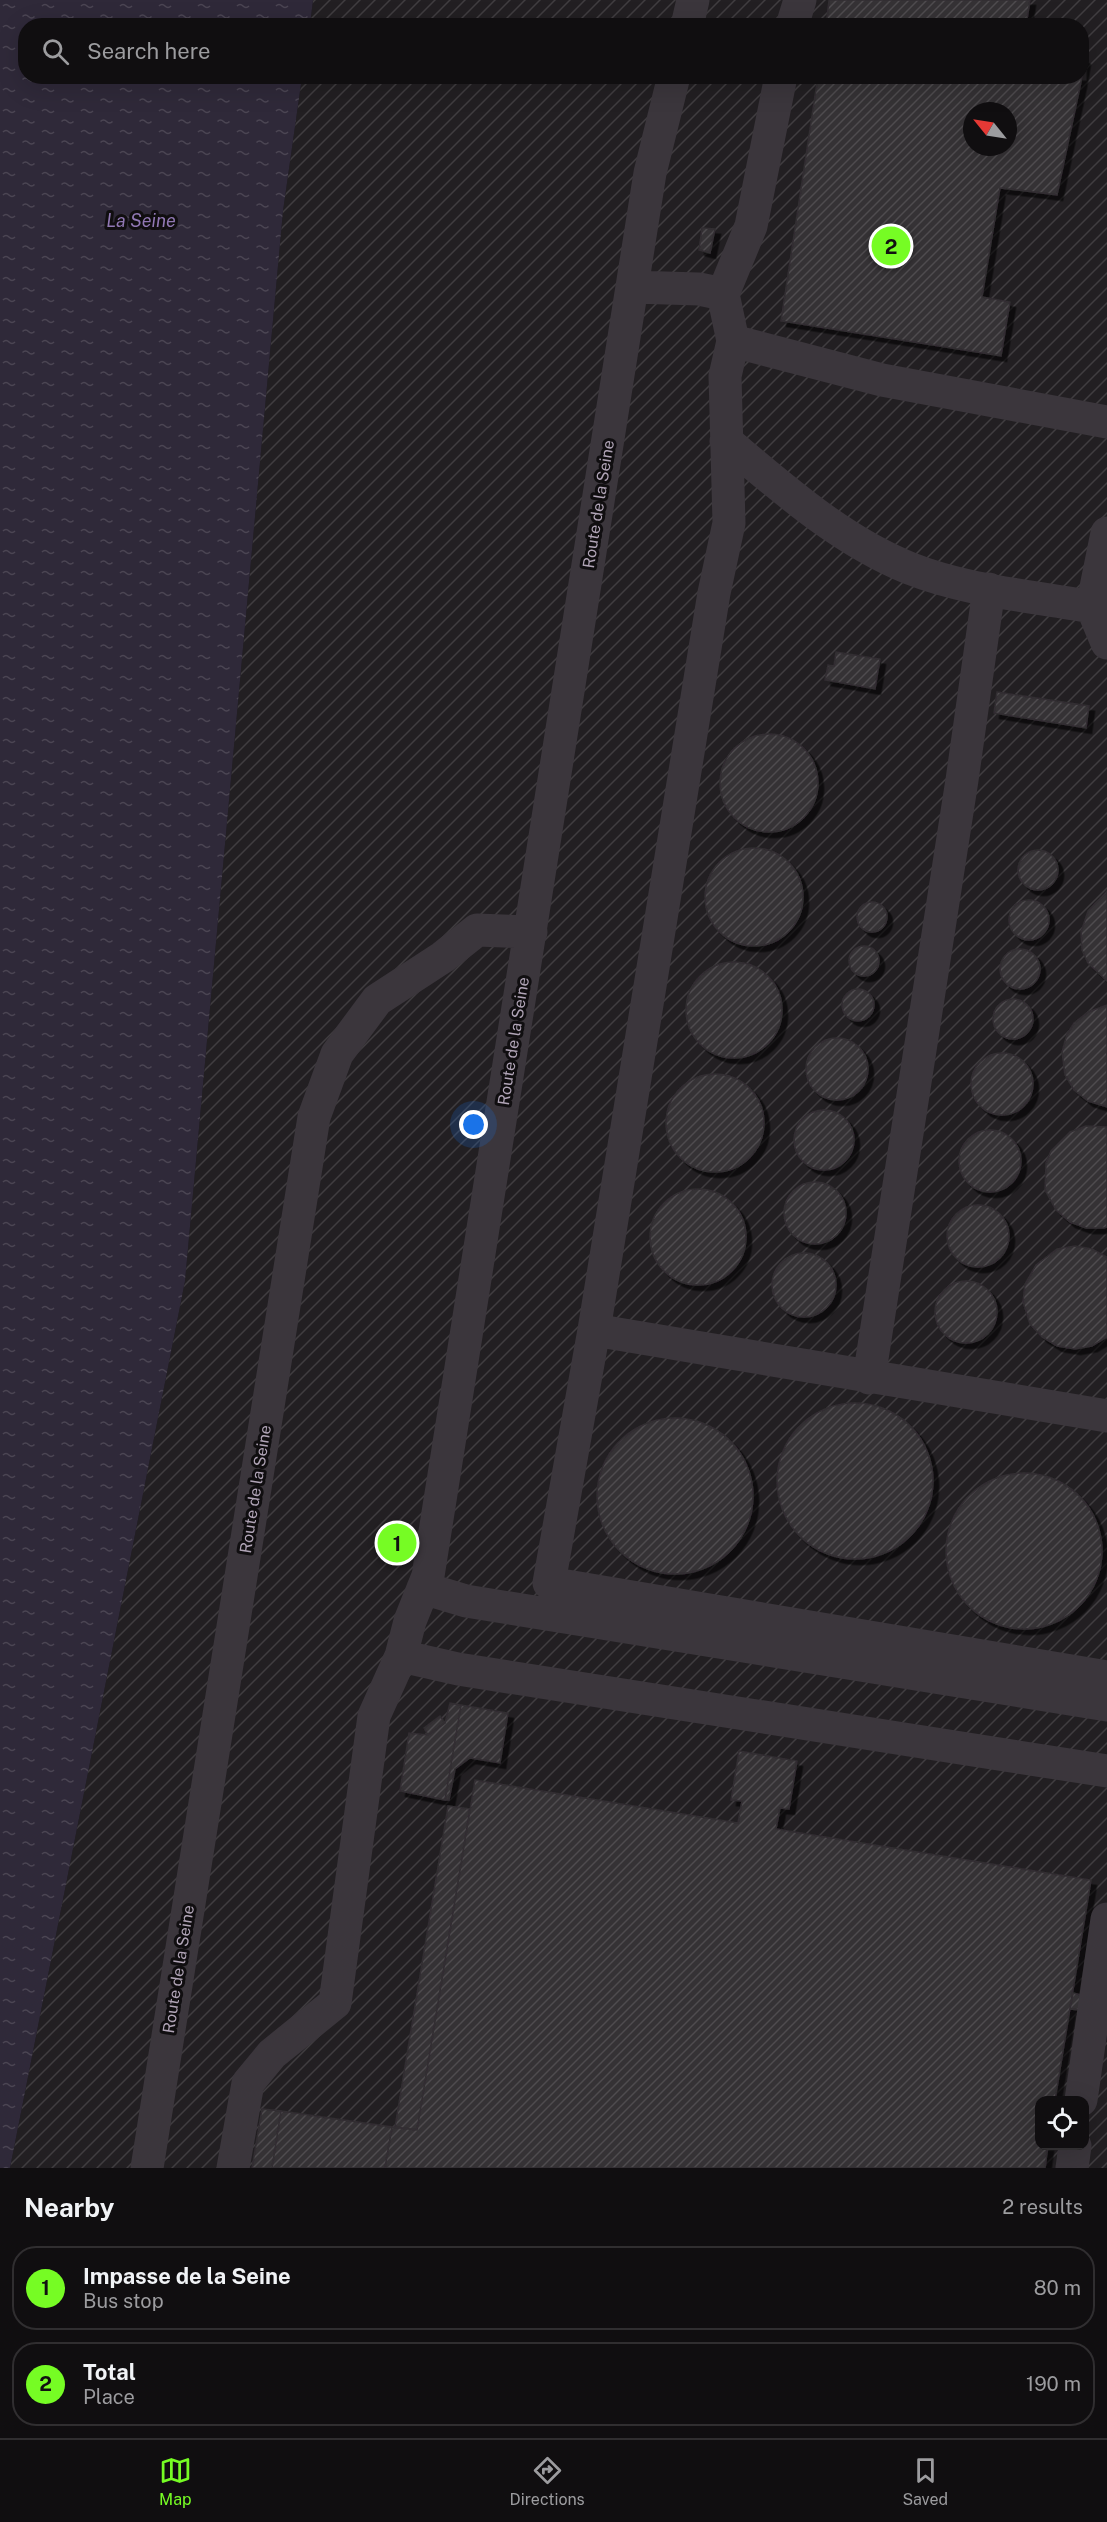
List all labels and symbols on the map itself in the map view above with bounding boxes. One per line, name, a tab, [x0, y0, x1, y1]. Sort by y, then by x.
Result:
north arrow	[963, 102, 1017, 156]
water label: La Seine	[106, 210, 176, 231]
pin: 2	[872, 224, 910, 268]
street label: Route de la Seine	[579, 439, 618, 570]
street label: Route de la Seine	[494, 976, 533, 1107]
your location	[459, 1110, 488, 1139]
street label: Route de la Seine	[236, 1424, 275, 1555]
pin: 1	[378, 1520, 416, 1566]
street label: Route de la Seine	[159, 1904, 198, 2035]

